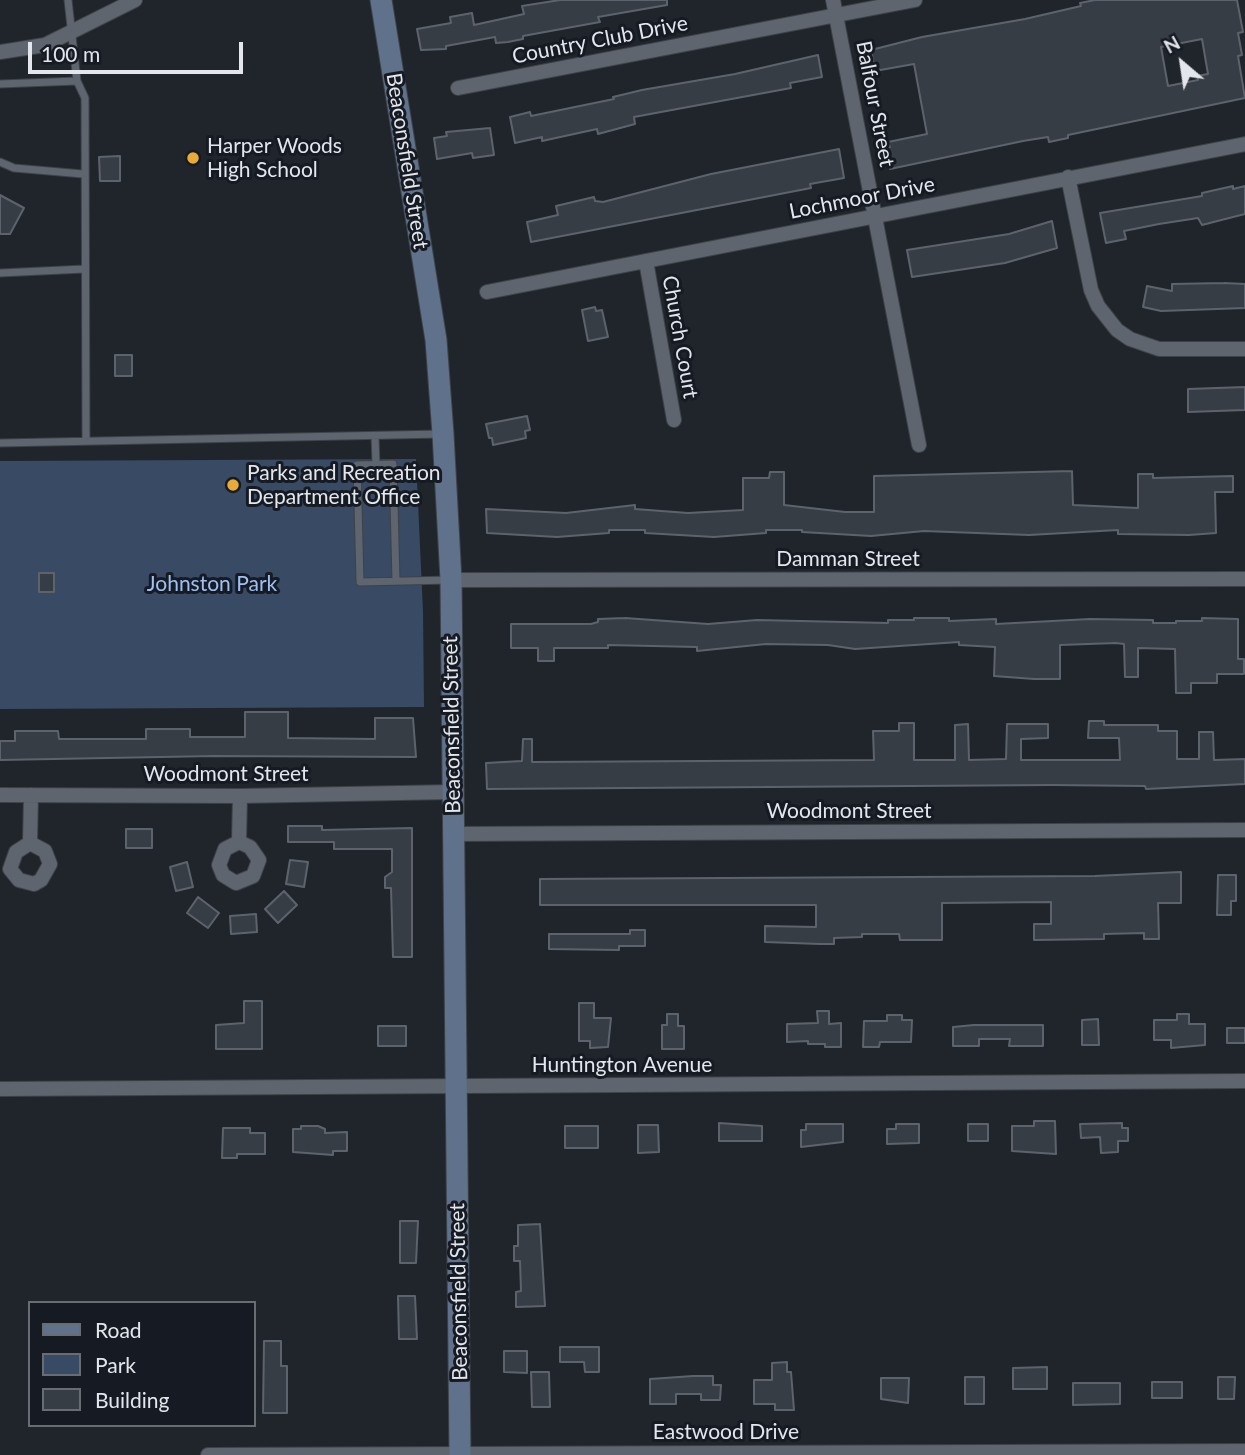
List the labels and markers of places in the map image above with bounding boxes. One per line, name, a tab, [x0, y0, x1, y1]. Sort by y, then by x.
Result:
place label: Harper Woods High School	[207, 133, 342, 183]
marker: Harper Woods High School	[185, 150, 201, 166]
place label: Parks and Recreation Department Office	[247, 460, 441, 510]
marker: Parks and Recreation Department Office	[225, 477, 241, 493]

